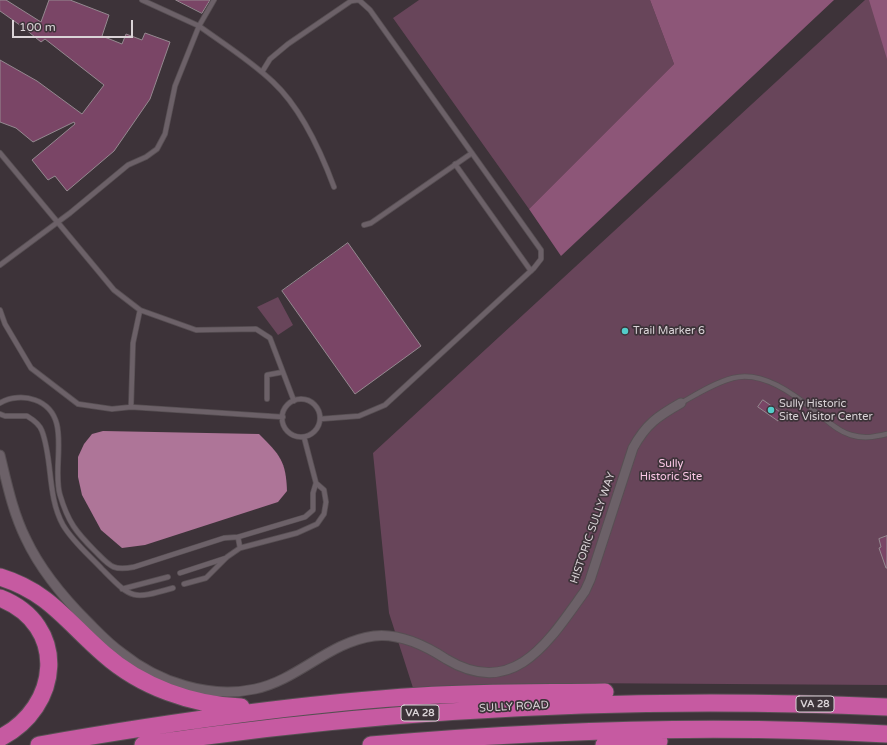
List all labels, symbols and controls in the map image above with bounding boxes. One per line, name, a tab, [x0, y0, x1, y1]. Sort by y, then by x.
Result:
scale bar	[14, 12, 135, 38]
text: 100 m	[19, 20, 56, 34]
place label: Trail Marker 6	[633, 324, 705, 338]
marker: Trail Marker 6	[620, 326, 630, 336]
place label: Sully Historic Site Visitor Center	[779, 397, 873, 423]
marker: Sully Historic Site Visitor Center	[766, 405, 776, 415]
park label: Sully Historic Site	[640, 457, 702, 483]
street label: HISTORIC SULLY WAY	[568, 471, 618, 585]
road number: VA 28	[796, 696, 834, 712]
street label: SULLY ROAD	[479, 699, 549, 715]
road number: VA 28	[401, 705, 439, 721]

